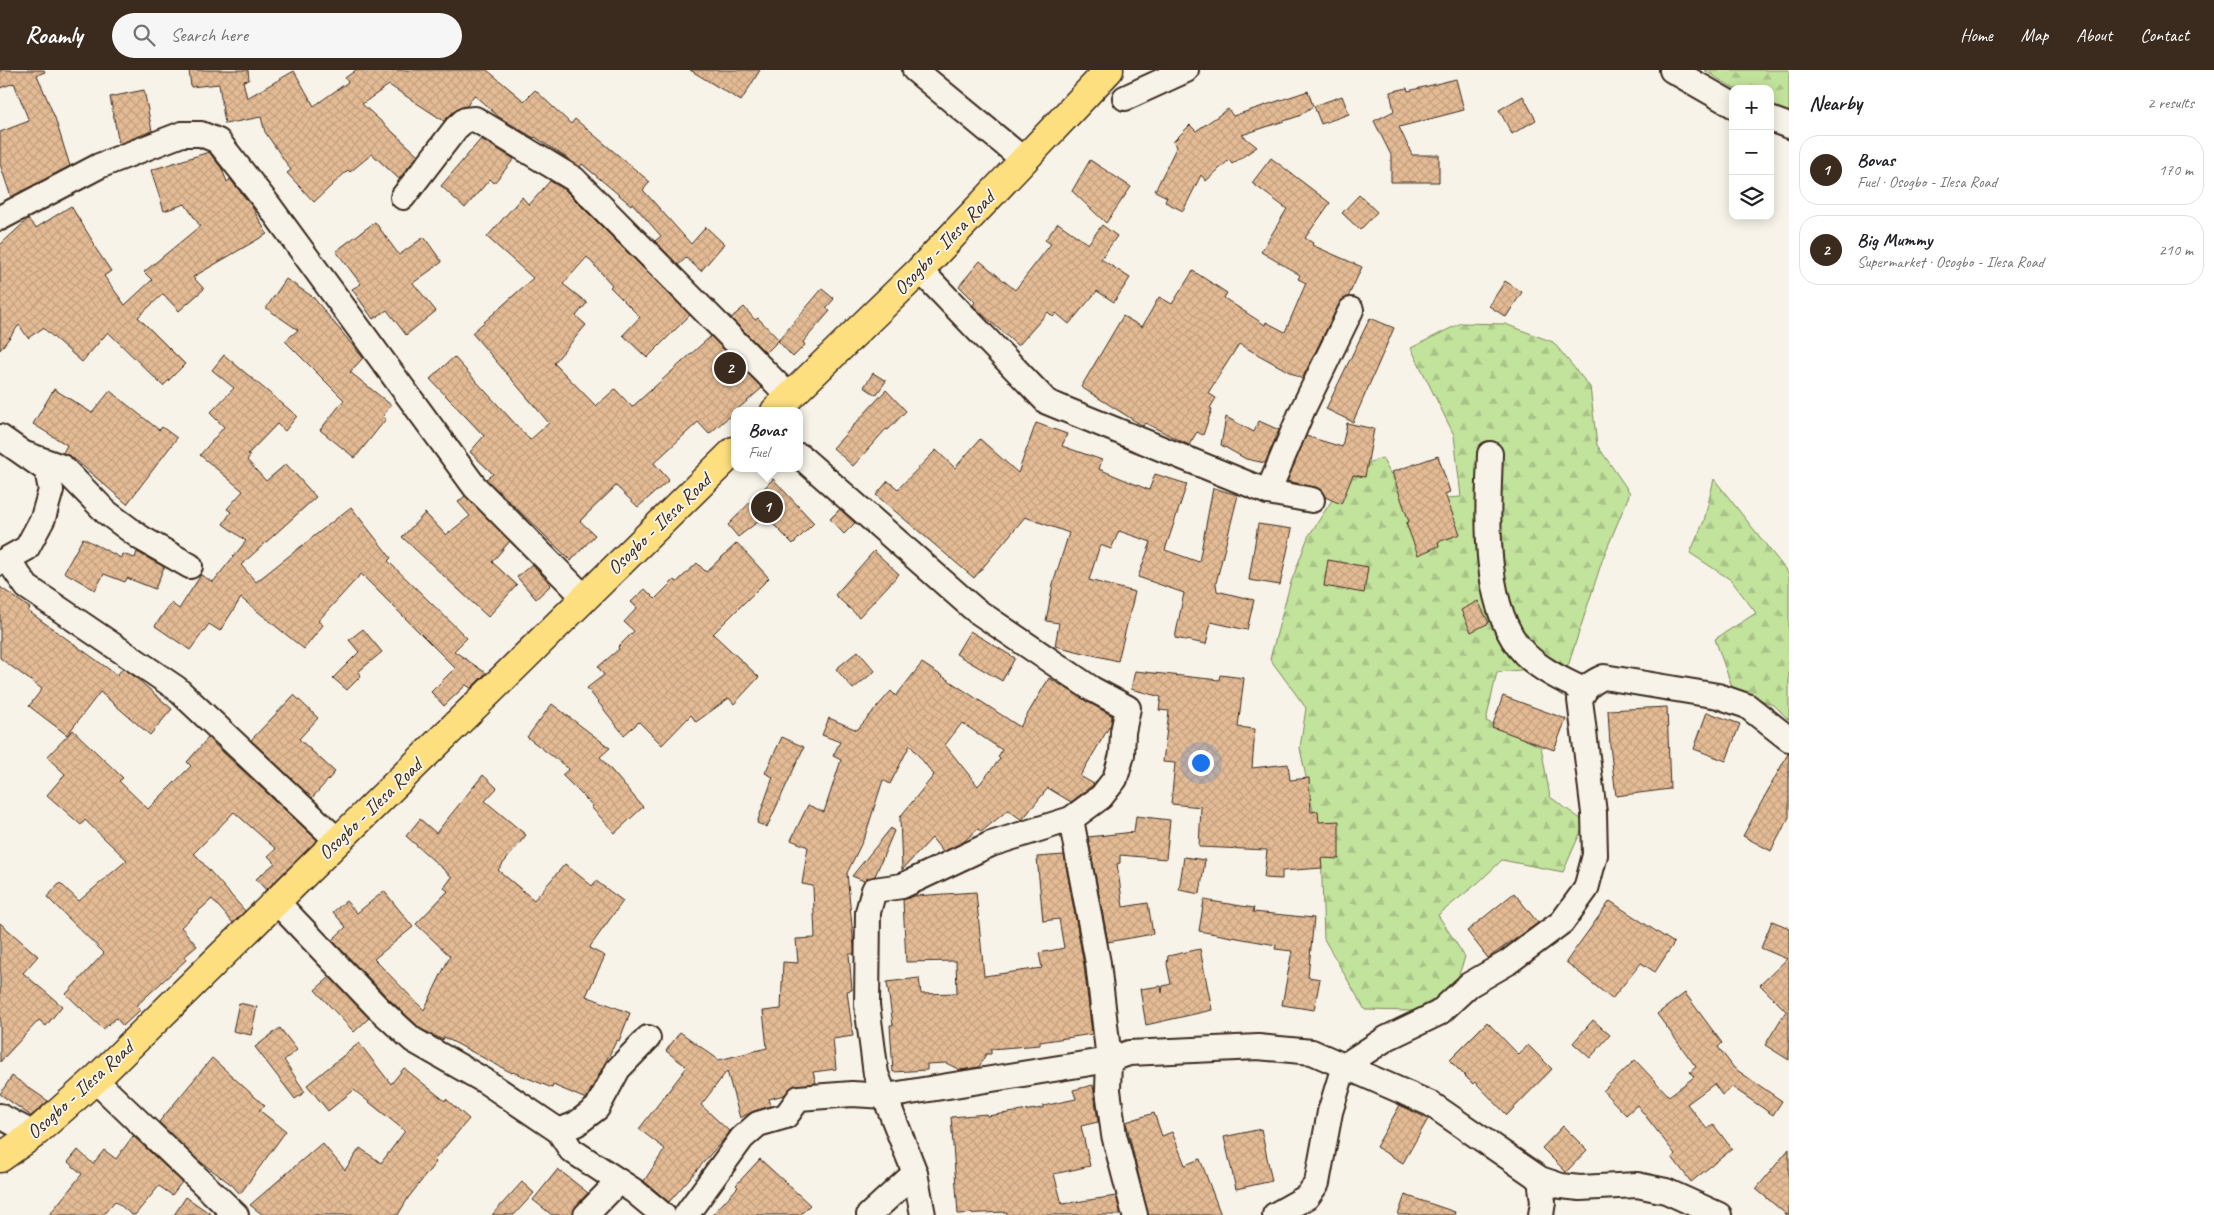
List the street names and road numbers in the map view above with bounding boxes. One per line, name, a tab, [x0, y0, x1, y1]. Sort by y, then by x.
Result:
street label: Osogbo - Ilesa Road	[888, 183, 1002, 300]
street label: Osogbo - Ilesa Road	[602, 466, 719, 580]
street label: Osogbo - Ilesa Road	[313, 751, 430, 865]
street label: Osogbo - Ilesa Road	[21, 1033, 141, 1145]

